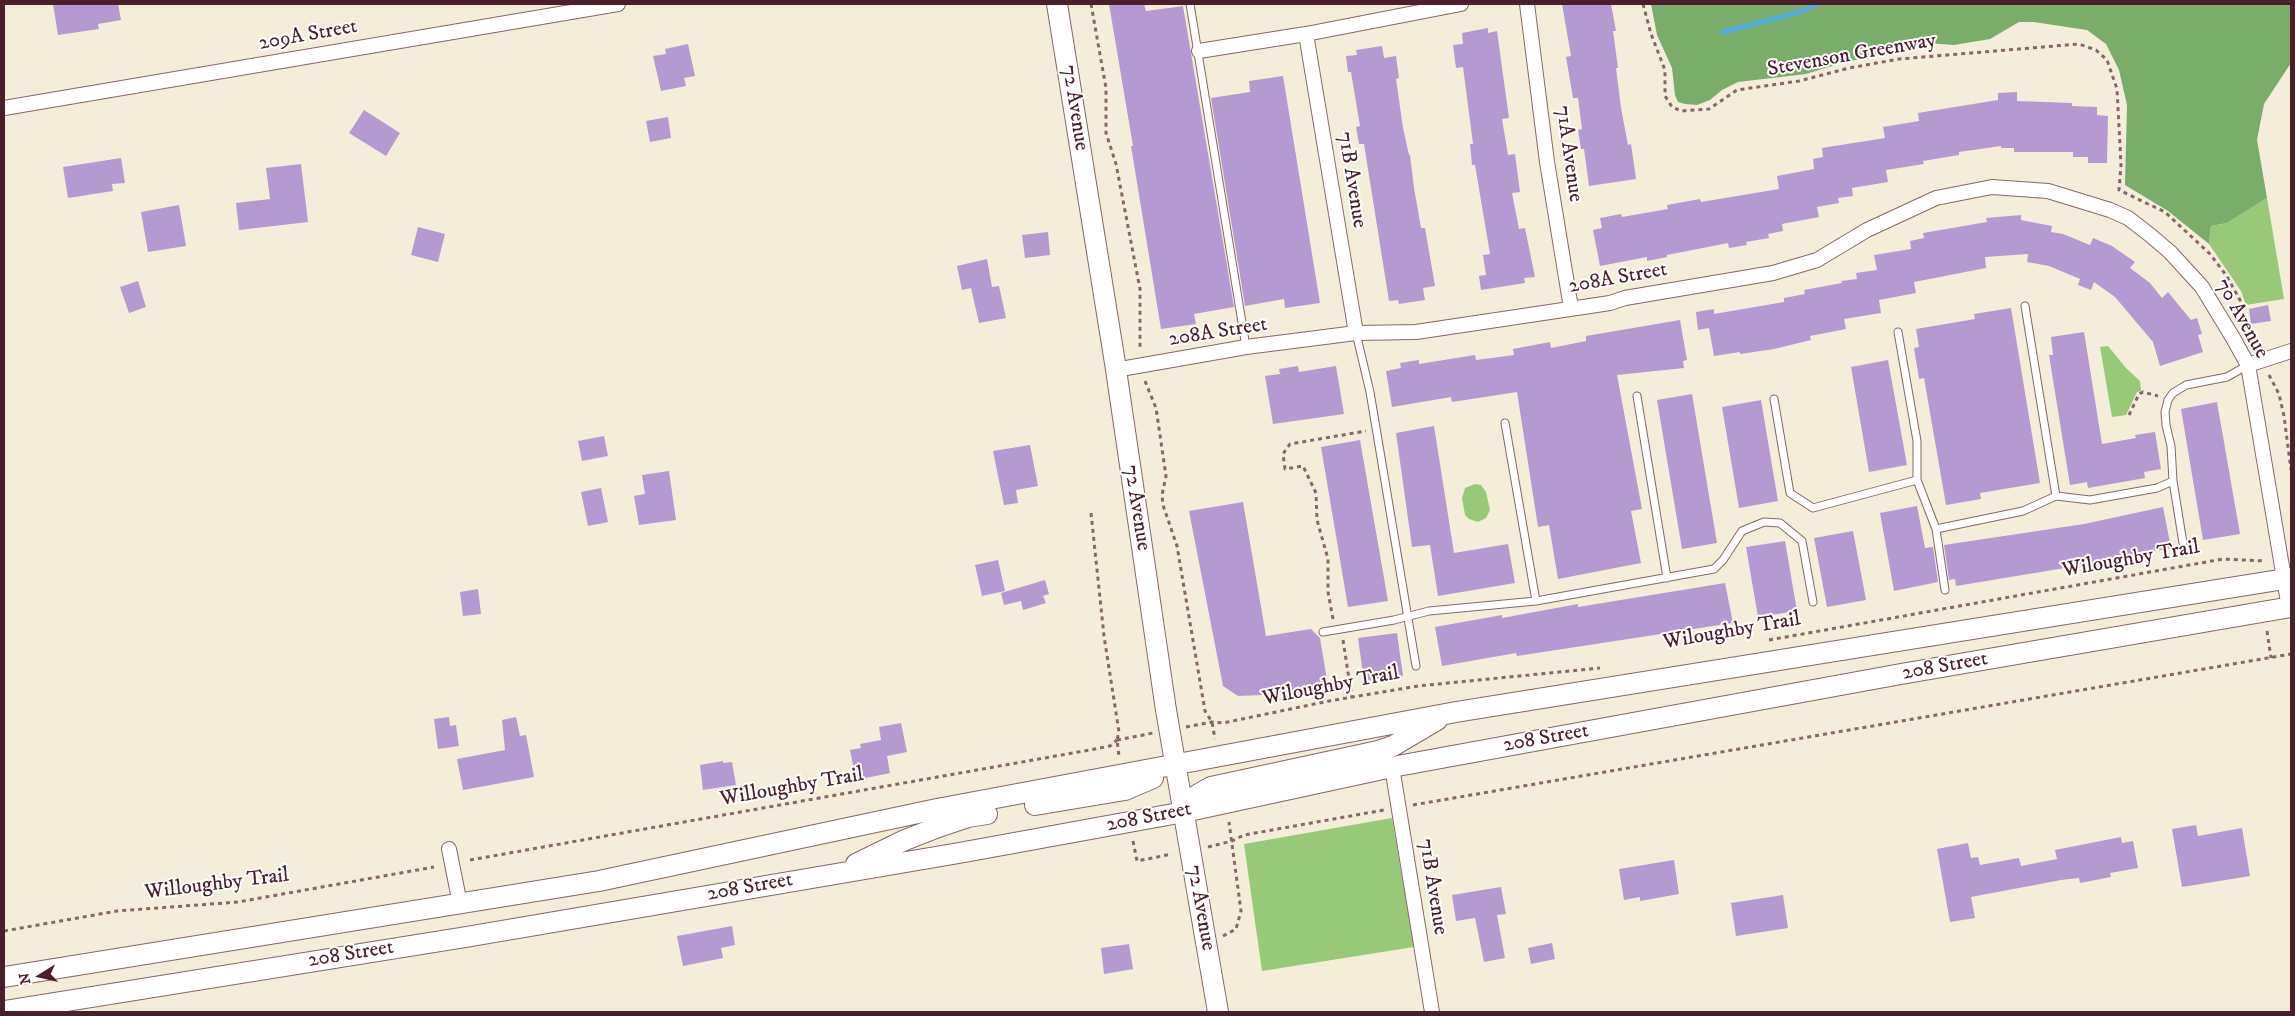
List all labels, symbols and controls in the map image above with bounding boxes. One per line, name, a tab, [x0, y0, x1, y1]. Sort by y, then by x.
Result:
street label: 209A Street	[257, 15, 359, 57]
street label: Stevenson Greenway	[1766, 29, 1938, 83]
street label: 72 Avenue	[1055, 63, 1093, 153]
street label: 71A Avenue	[1549, 104, 1587, 204]
street label: 71B Avenue	[1331, 130, 1371, 230]
street label: 208A Street	[1567, 258, 1669, 300]
street label: 70 Avenue	[2209, 275, 2273, 363]
street label: 208A Street	[1167, 313, 1269, 353]
street label: 72 Avenue	[1117, 463, 1155, 553]
street label: Wiloughby Trail	[2060, 536, 2202, 584]
street label: Wiloughby Trail	[1661, 608, 1803, 656]
street label: 208 Street	[1900, 647, 1990, 687]
street label: Wiloughby Trail	[1260, 661, 1402, 713]
street label: 208 Street	[1501, 719, 1591, 759]
street label: Willoughby Trail	[718, 763, 866, 813]
street label: 208 Street	[1104, 797, 1194, 839]
street label: 71B Avenue	[1412, 837, 1452, 937]
street label: 72 Avenue	[1180, 863, 1220, 953]
street label: Willoughby Trail	[143, 864, 291, 906]
street label: 208 Street	[705, 868, 795, 908]
street label: 208 Street	[306, 936, 396, 974]
north arrow	[15, 951, 65, 1001]
text: N	[15, 971, 35, 986]

